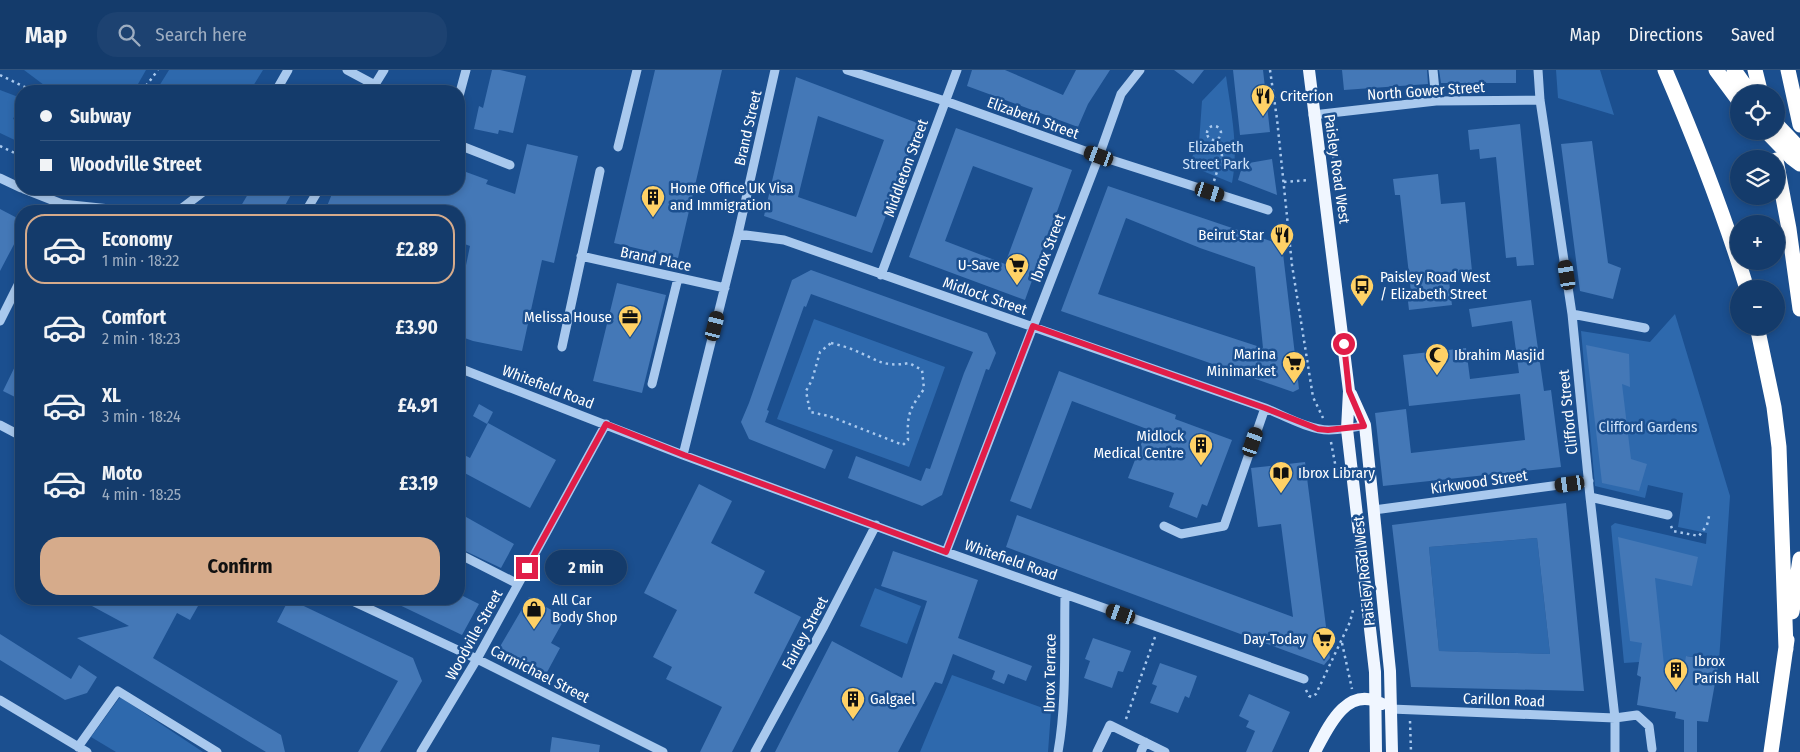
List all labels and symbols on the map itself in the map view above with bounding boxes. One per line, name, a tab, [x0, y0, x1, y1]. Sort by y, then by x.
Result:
street label: North Gower Street	[1367, 78, 1486, 104]
restaurant icon: Criterion	[1250, 83, 1276, 117]
place label: Criterion	[1280, 87, 1333, 105]
street label: Brand Street	[731, 89, 765, 167]
street label: Elizabeth Street	[985, 93, 1081, 143]
street label: Paisley Road West	[1320, 113, 1354, 225]
street label: Middleton Street	[880, 117, 932, 219]
park label: Elizabeth Street Park	[1182, 138, 1250, 173]
car	[1082, 144, 1115, 168]
place label: Home Office UK Visa and Immigration	[670, 179, 794, 214]
car	[1193, 180, 1226, 204]
building icon: Home Office UK Visa and Immigration	[640, 184, 666, 218]
street label: Ibrox Street	[1027, 211, 1069, 285]
restaurant icon: Beirut Star	[1269, 222, 1295, 256]
place label: Beirut Star	[1198, 226, 1265, 244]
street label: Brand Place	[619, 243, 693, 275]
supermarket icon: U-Save	[1004, 252, 1030, 286]
place label: U-Save	[958, 256, 1000, 274]
car	[1557, 259, 1576, 291]
place label: Paisley Road West / Elizabeth Street	[1380, 268, 1491, 303]
street label: Midlock Street	[940, 273, 1030, 319]
bus stop icon: Paisley Road West / Elizabeth Street	[1349, 273, 1375, 307]
office icon: Melissa House	[617, 304, 643, 338]
place label: Melissa House	[524, 308, 612, 326]
car	[704, 310, 725, 342]
route start	[1333, 333, 1355, 355]
mosque icon: Ibrahim Masjid	[1424, 342, 1450, 376]
place label: Marina Minimarket	[1207, 345, 1276, 380]
place label: Ibrahim Masjid	[1454, 346, 1545, 364]
supermarket icon: Marina Minimarket	[1281, 350, 1307, 384]
street label: Whitefield Road	[500, 361, 596, 413]
street label: Clifford Street	[1555, 369, 1581, 455]
park label: Clifford Gardens	[1598, 418, 1698, 436]
car	[1241, 425, 1264, 459]
place label: Midlock Medical Centre	[1093, 427, 1184, 462]
building icon: Midlock Medical Centre	[1188, 432, 1214, 466]
library icon: Ibrox Library	[1268, 460, 1294, 494]
place label: Ibrox Library	[1298, 464, 1375, 482]
street label: Kirkwood Street	[1429, 466, 1529, 498]
car	[1554, 474, 1585, 494]
street label: Paisley Road West	[1349, 515, 1379, 627]
street label: Whitefield Road	[962, 536, 1060, 584]
callout: 2 min	[544, 550, 627, 586]
route end	[516, 557, 538, 579]
street label: Woodville Street	[442, 586, 506, 684]
place label: All Car Body Shop	[552, 591, 618, 626]
street label: Fairley Street	[778, 593, 832, 673]
shop icon: All Car Body Shop	[521, 596, 547, 630]
car	[1104, 602, 1137, 626]
supermarket icon: Day-Today	[1311, 626, 1337, 660]
place label: Day-Today	[1243, 630, 1306, 648]
street label: Ibrox Terrace	[1040, 633, 1060, 713]
street label: Carmichael Street	[487, 641, 593, 707]
place label: Ibrox Parish Hall	[1694, 652, 1760, 687]
building icon: Ibrox Parish Hall	[1663, 657, 1689, 691]
building icon: Galgael	[840, 686, 866, 720]
place label: Galgael	[870, 690, 915, 708]
street label: Carillon Road	[1463, 690, 1545, 710]

